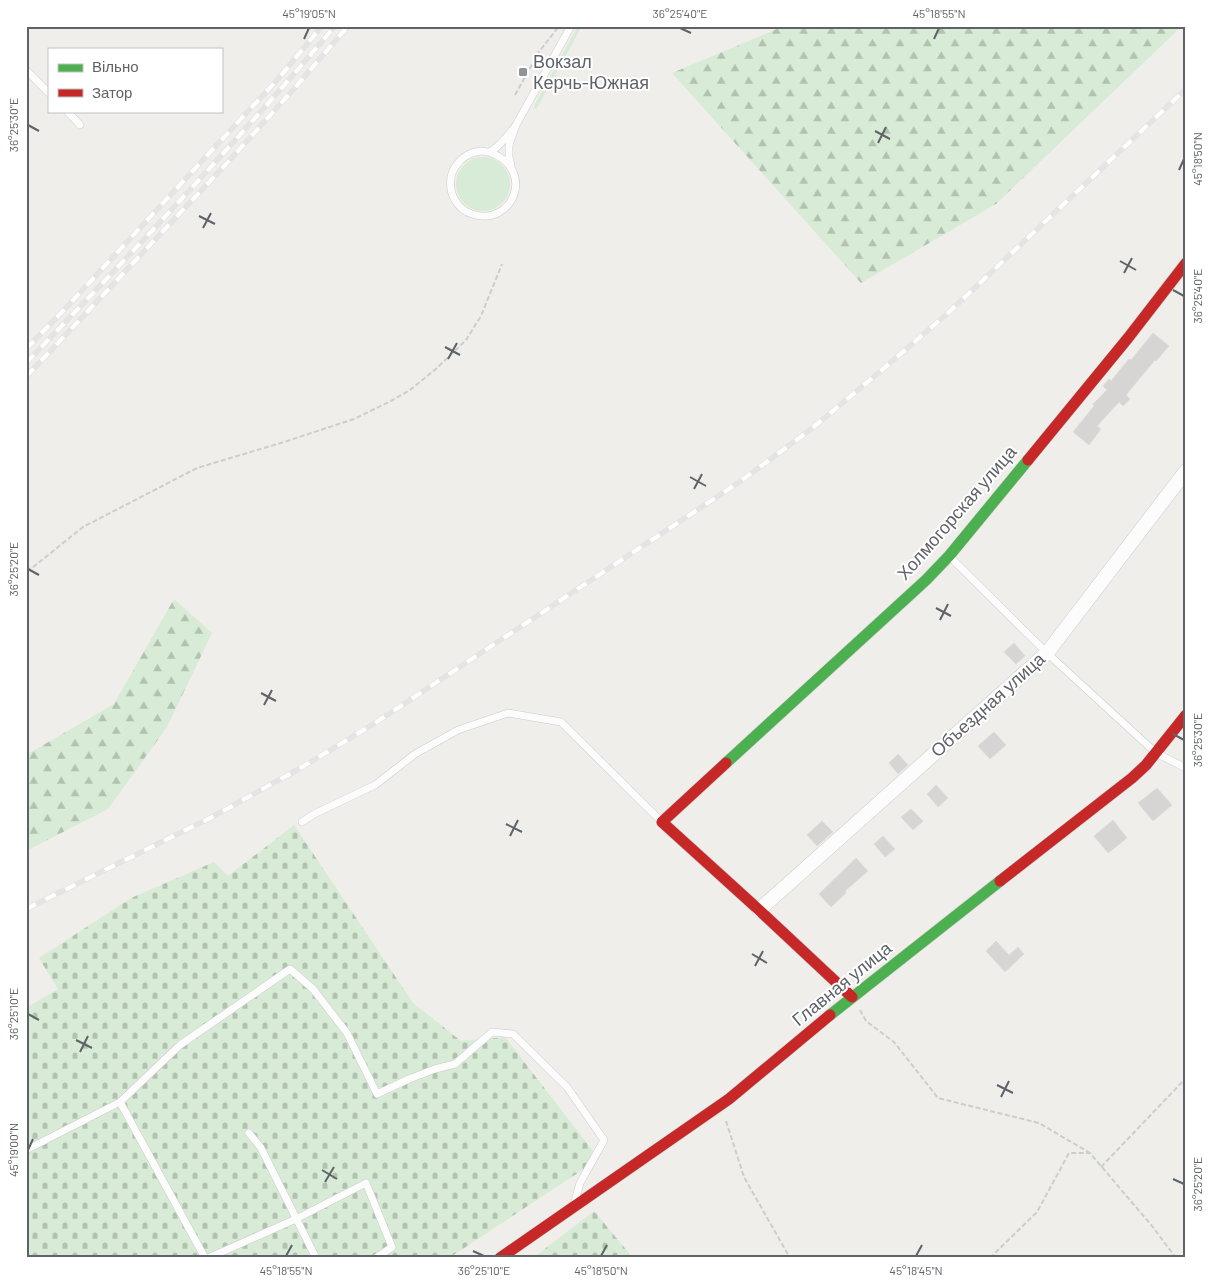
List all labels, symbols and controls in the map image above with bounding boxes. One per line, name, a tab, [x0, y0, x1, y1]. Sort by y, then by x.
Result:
text: 45°19'05"N	[282, 6, 336, 20]
text: 36°25'40"E	[653, 6, 707, 20]
text: 45°18'55"N	[913, 6, 966, 20]
legend	[48, 48, 222, 112]
place label: Вокзал Керчь-Южная	[533, 50, 649, 93]
text: Вільно	[92, 57, 139, 75]
marker: Вокзал Керчь-Южная	[517, 66, 529, 78]
text: Затор	[92, 83, 132, 101]
text: 36°25'30"E	[6, 98, 20, 152]
text: 45°18'50"N	[1190, 132, 1204, 186]
text: 36°25'40"E	[1190, 269, 1204, 323]
street label: Холмогорская улица	[892, 440, 1021, 584]
text: 36°25'20"E	[6, 542, 20, 596]
street label: Объездная улица	[926, 647, 1050, 761]
text: 36°25'30"E	[1190, 713, 1204, 767]
street label: Главная улица	[787, 936, 896, 1030]
text: 36°25'10"E	[6, 988, 20, 1040]
text: 45°19'00"N	[6, 1123, 20, 1177]
text: 36°25'20"E	[1190, 1157, 1204, 1211]
text: 45°18'55"N	[260, 1263, 313, 1277]
text: 36°25'10"E	[458, 1263, 510, 1277]
text: 45°18'50"N	[574, 1263, 628, 1277]
text: 45°18'45"N	[889, 1263, 943, 1277]

